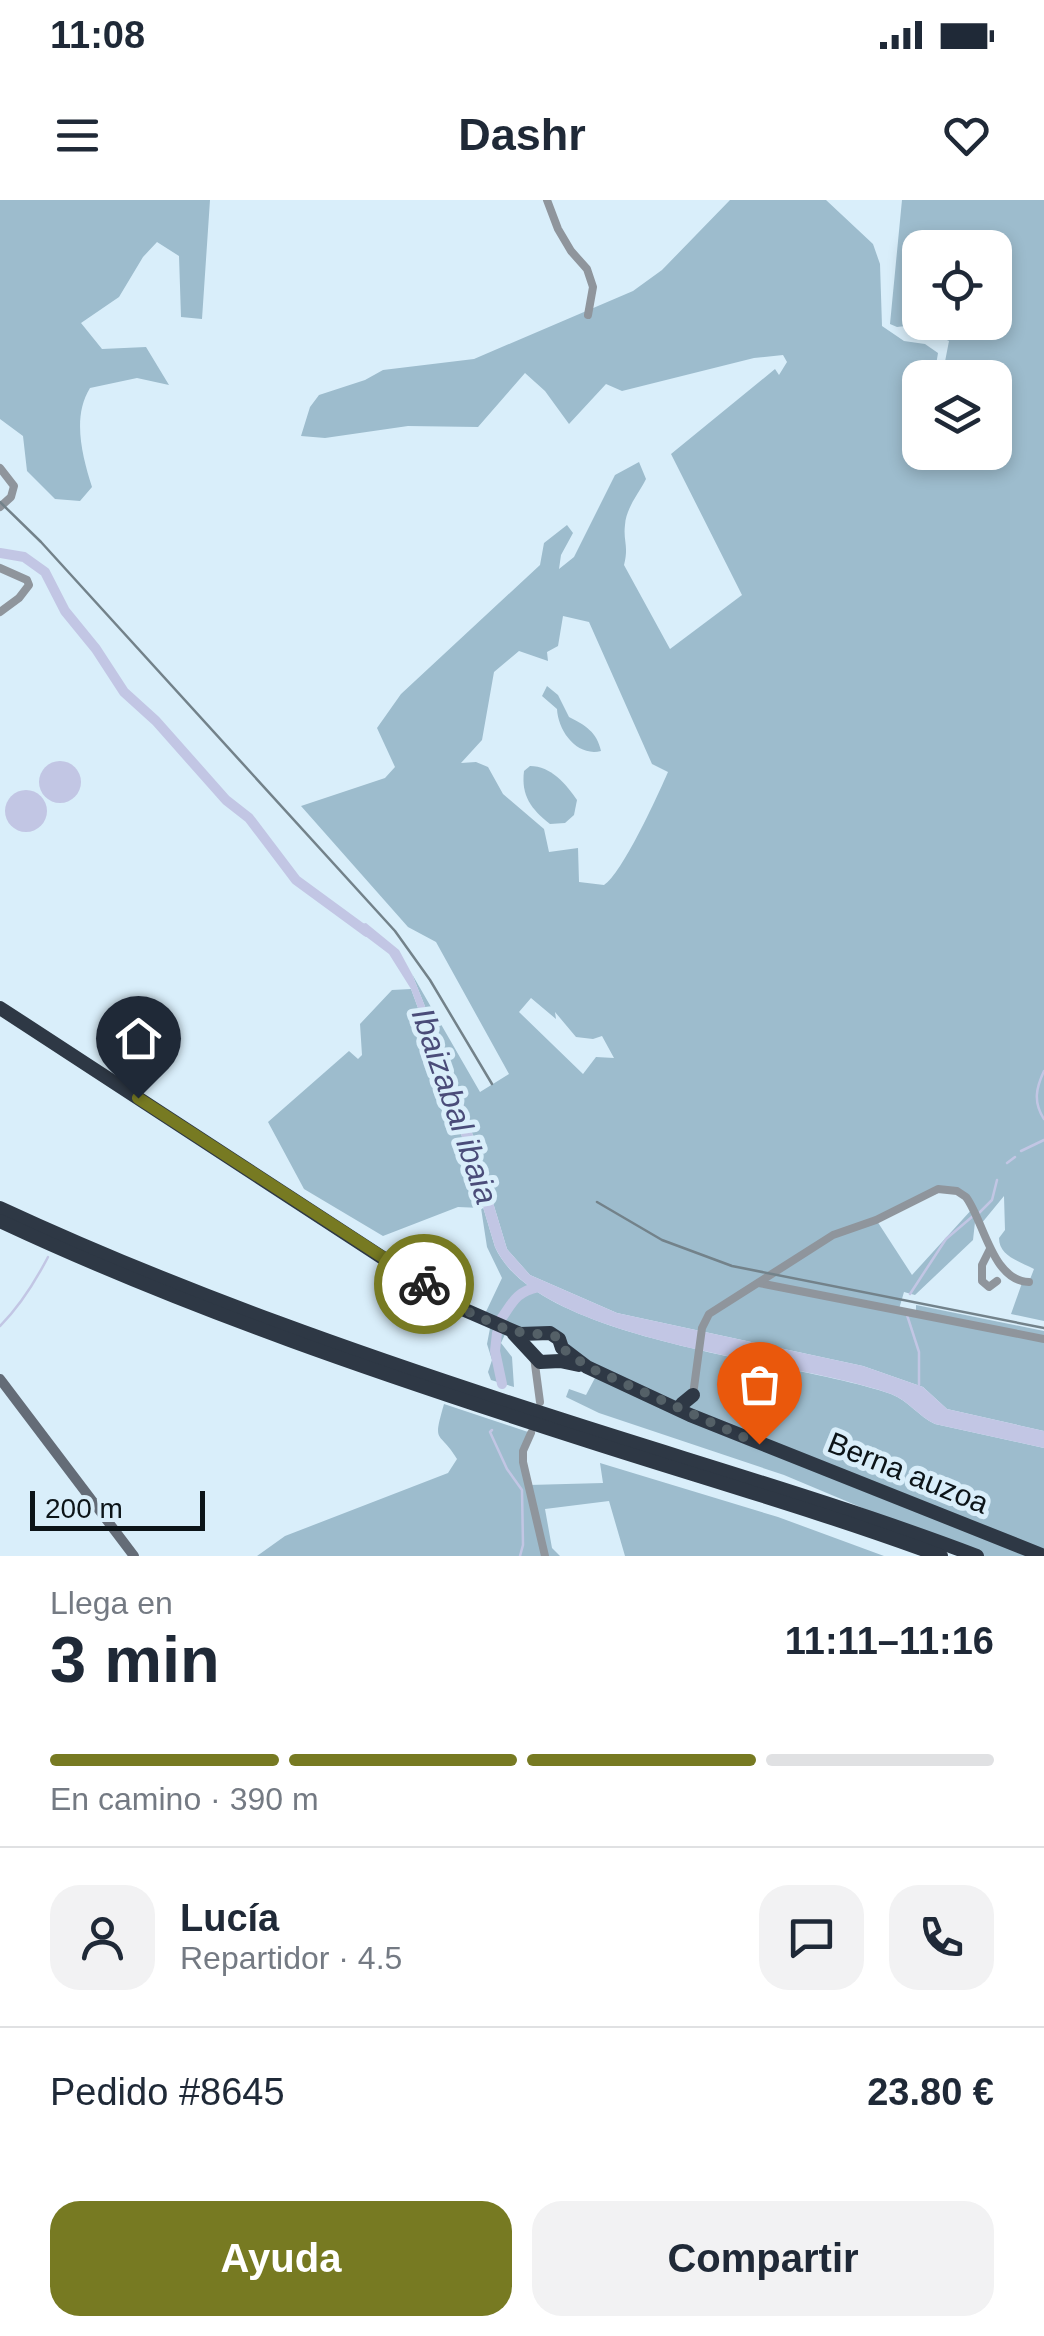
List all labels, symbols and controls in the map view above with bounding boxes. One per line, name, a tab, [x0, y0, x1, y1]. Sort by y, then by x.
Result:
text: 11:08	[50, 14, 145, 56]
icon: menu	[50, 108, 105, 163]
icon: heart	[939, 108, 994, 163]
text: Dashr	[458, 109, 586, 160]
map controls	[902, 230, 1012, 470]
button: locate	[902, 230, 1012, 340]
button: layers	[902, 360, 1012, 470]
pin	[96, 996, 181, 1099]
water label: Ibaizabal ibaia	[405, 1003, 505, 1209]
icon: home	[111, 1011, 166, 1066]
courier	[374, 1234, 474, 1334]
icon: bike	[397, 1257, 452, 1312]
pin	[717, 1342, 802, 1445]
icon: bag	[732, 1357, 787, 1412]
street label: Berna auzoa	[823, 1425, 994, 1520]
scale bar	[30, 1486, 205, 1530]
text: 200 m	[45, 1493, 123, 1524]
text: Llega en	[50, 1585, 173, 1621]
text: 11:11–11:16	[785, 1620, 994, 1662]
text: 3 min	[50, 1623, 220, 1696]
text: En camino · 390 m	[50, 1781, 319, 1817]
button: person	[50, 1885, 155, 1990]
button: chat	[759, 1885, 864, 1990]
button: phone	[889, 1885, 994, 1990]
text: Lucía	[180, 1897, 279, 1939]
text: Repartidor · 4.5	[180, 1940, 402, 1976]
text: Pedido #8645	[50, 2071, 285, 2113]
text: 23.80 €	[867, 2071, 994, 2113]
button: Ayuda	[50, 2201, 512, 2316]
button: Compartir	[532, 2201, 994, 2316]

